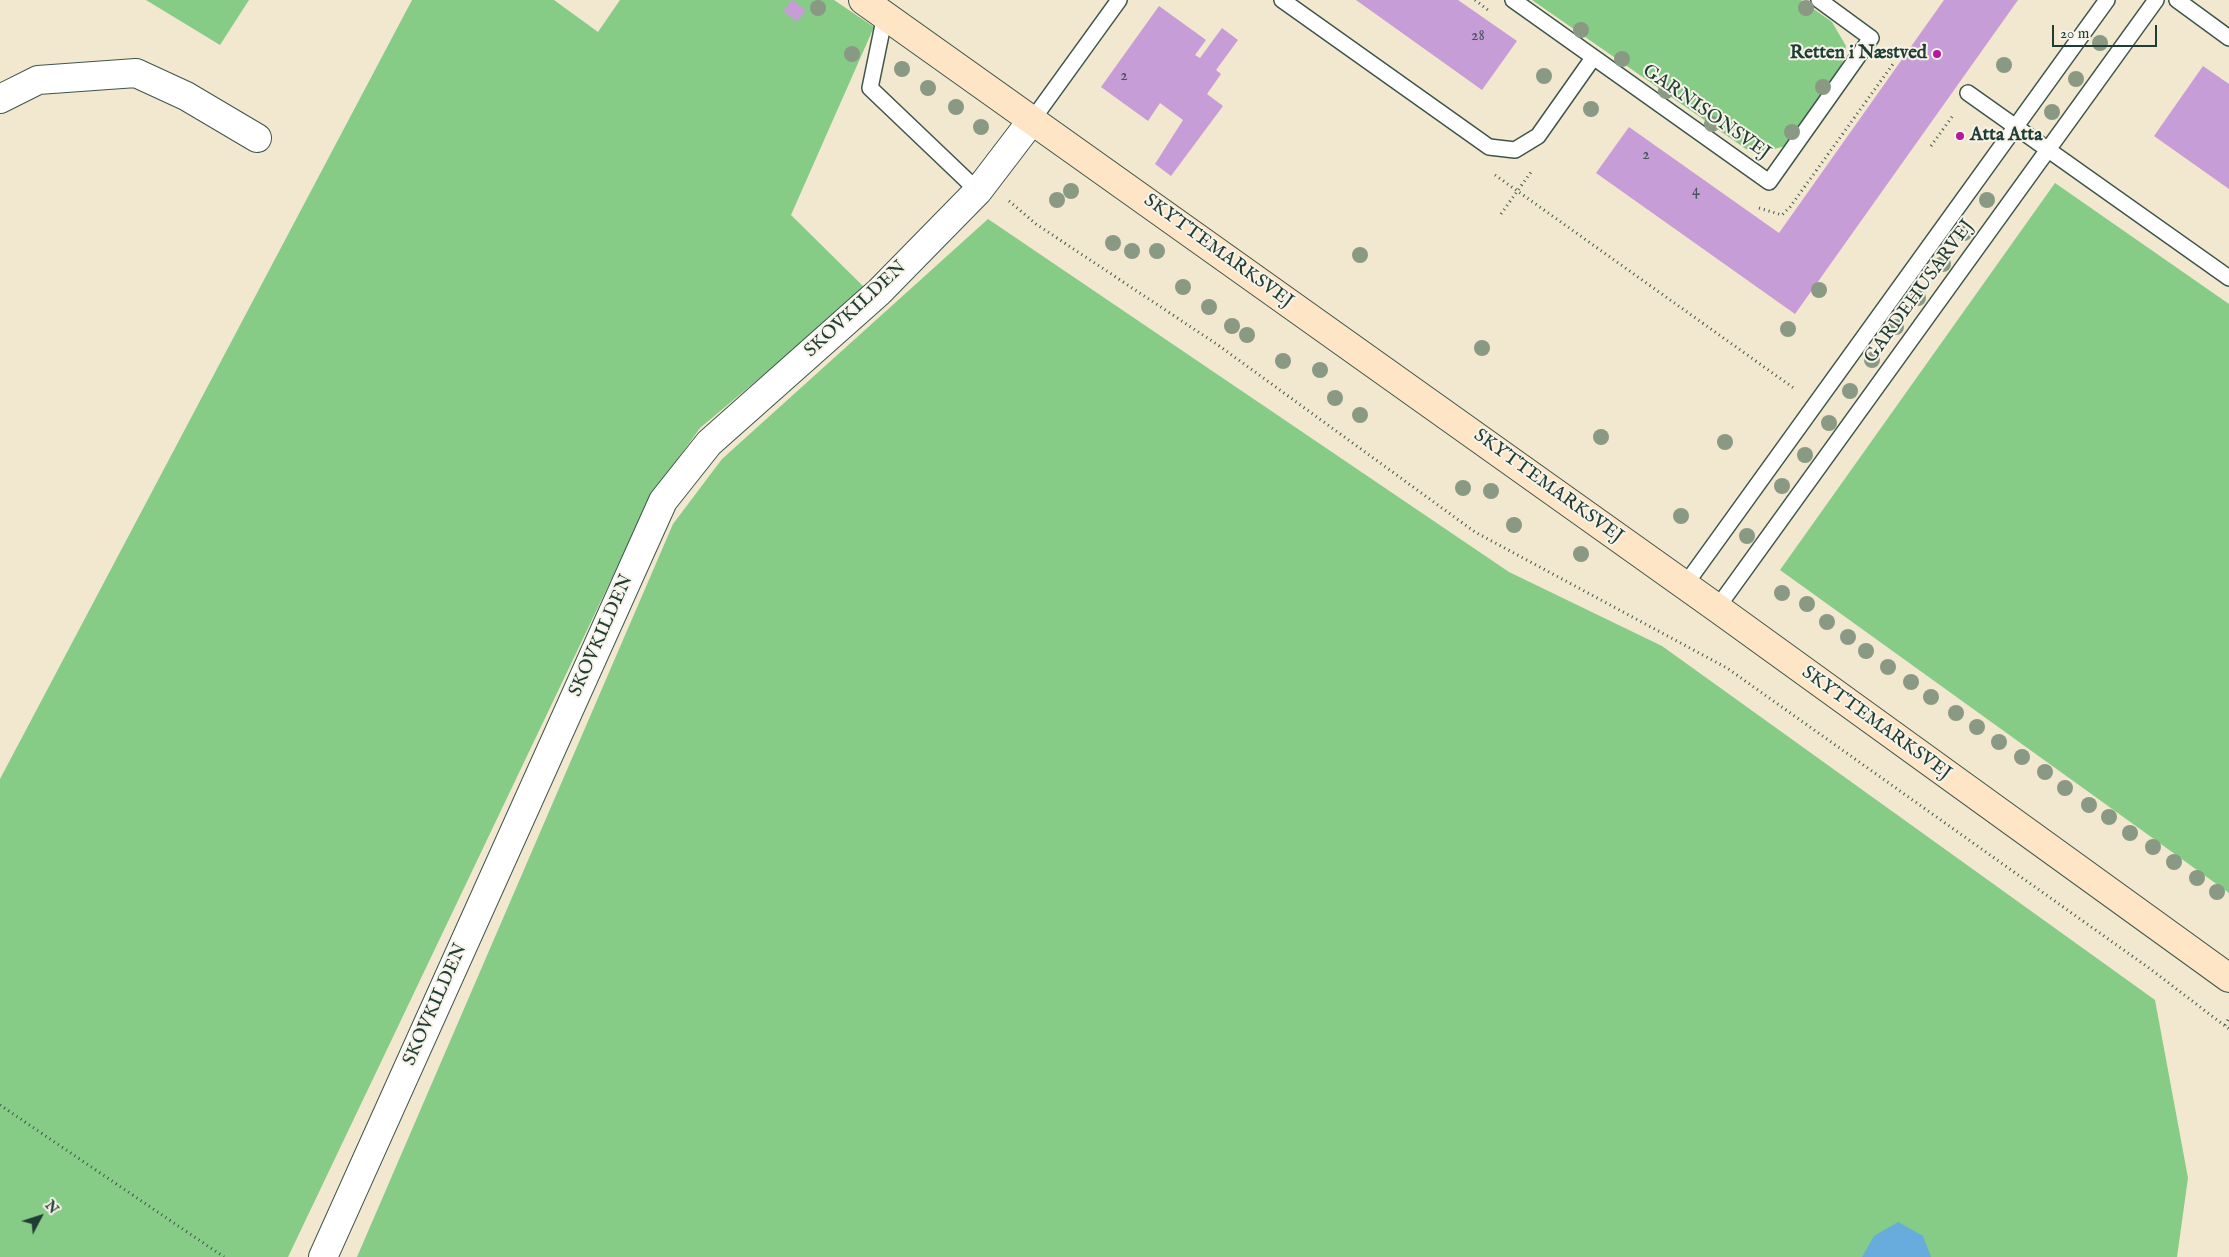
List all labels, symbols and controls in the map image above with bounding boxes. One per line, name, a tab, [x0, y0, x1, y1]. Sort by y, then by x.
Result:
scale bar	[2054, 15, 2159, 47]
text: 20 m	[2060, 24, 2089, 43]
house number: 28	[1471, 27, 1485, 47]
place label: Retten i Næstved	[1790, 43, 1927, 65]
marker: Retten i Næstved	[1931, 48, 1943, 60]
street label: GARNISONSVEJ	[1638, 60, 1774, 166]
house number: 2	[1120, 67, 1128, 87]
place label: Atta Atta	[1970, 125, 2042, 147]
marker: Atta Atta	[1954, 130, 1966, 142]
house number: 2	[1642, 146, 1650, 166]
house number: 4	[1692, 182, 1700, 202]
street label: SKYTTEMARKSVEJ	[1139, 190, 1297, 314]
street label: GARDEHUSARVEJ	[1860, 216, 1980, 368]
street label: SKOVKILDEN	[800, 257, 912, 363]
street label: SKYTTEMARKSVEJ	[1469, 425, 1627, 549]
street label: SKOVKILDEN	[565, 571, 639, 701]
street label: SKYTTEMARKSVEJ	[1797, 662, 1955, 786]
street label: SKOVKILDEN	[399, 940, 473, 1070]
north arrow	[15, 1192, 65, 1242]
text: N	[41, 1197, 62, 1218]

